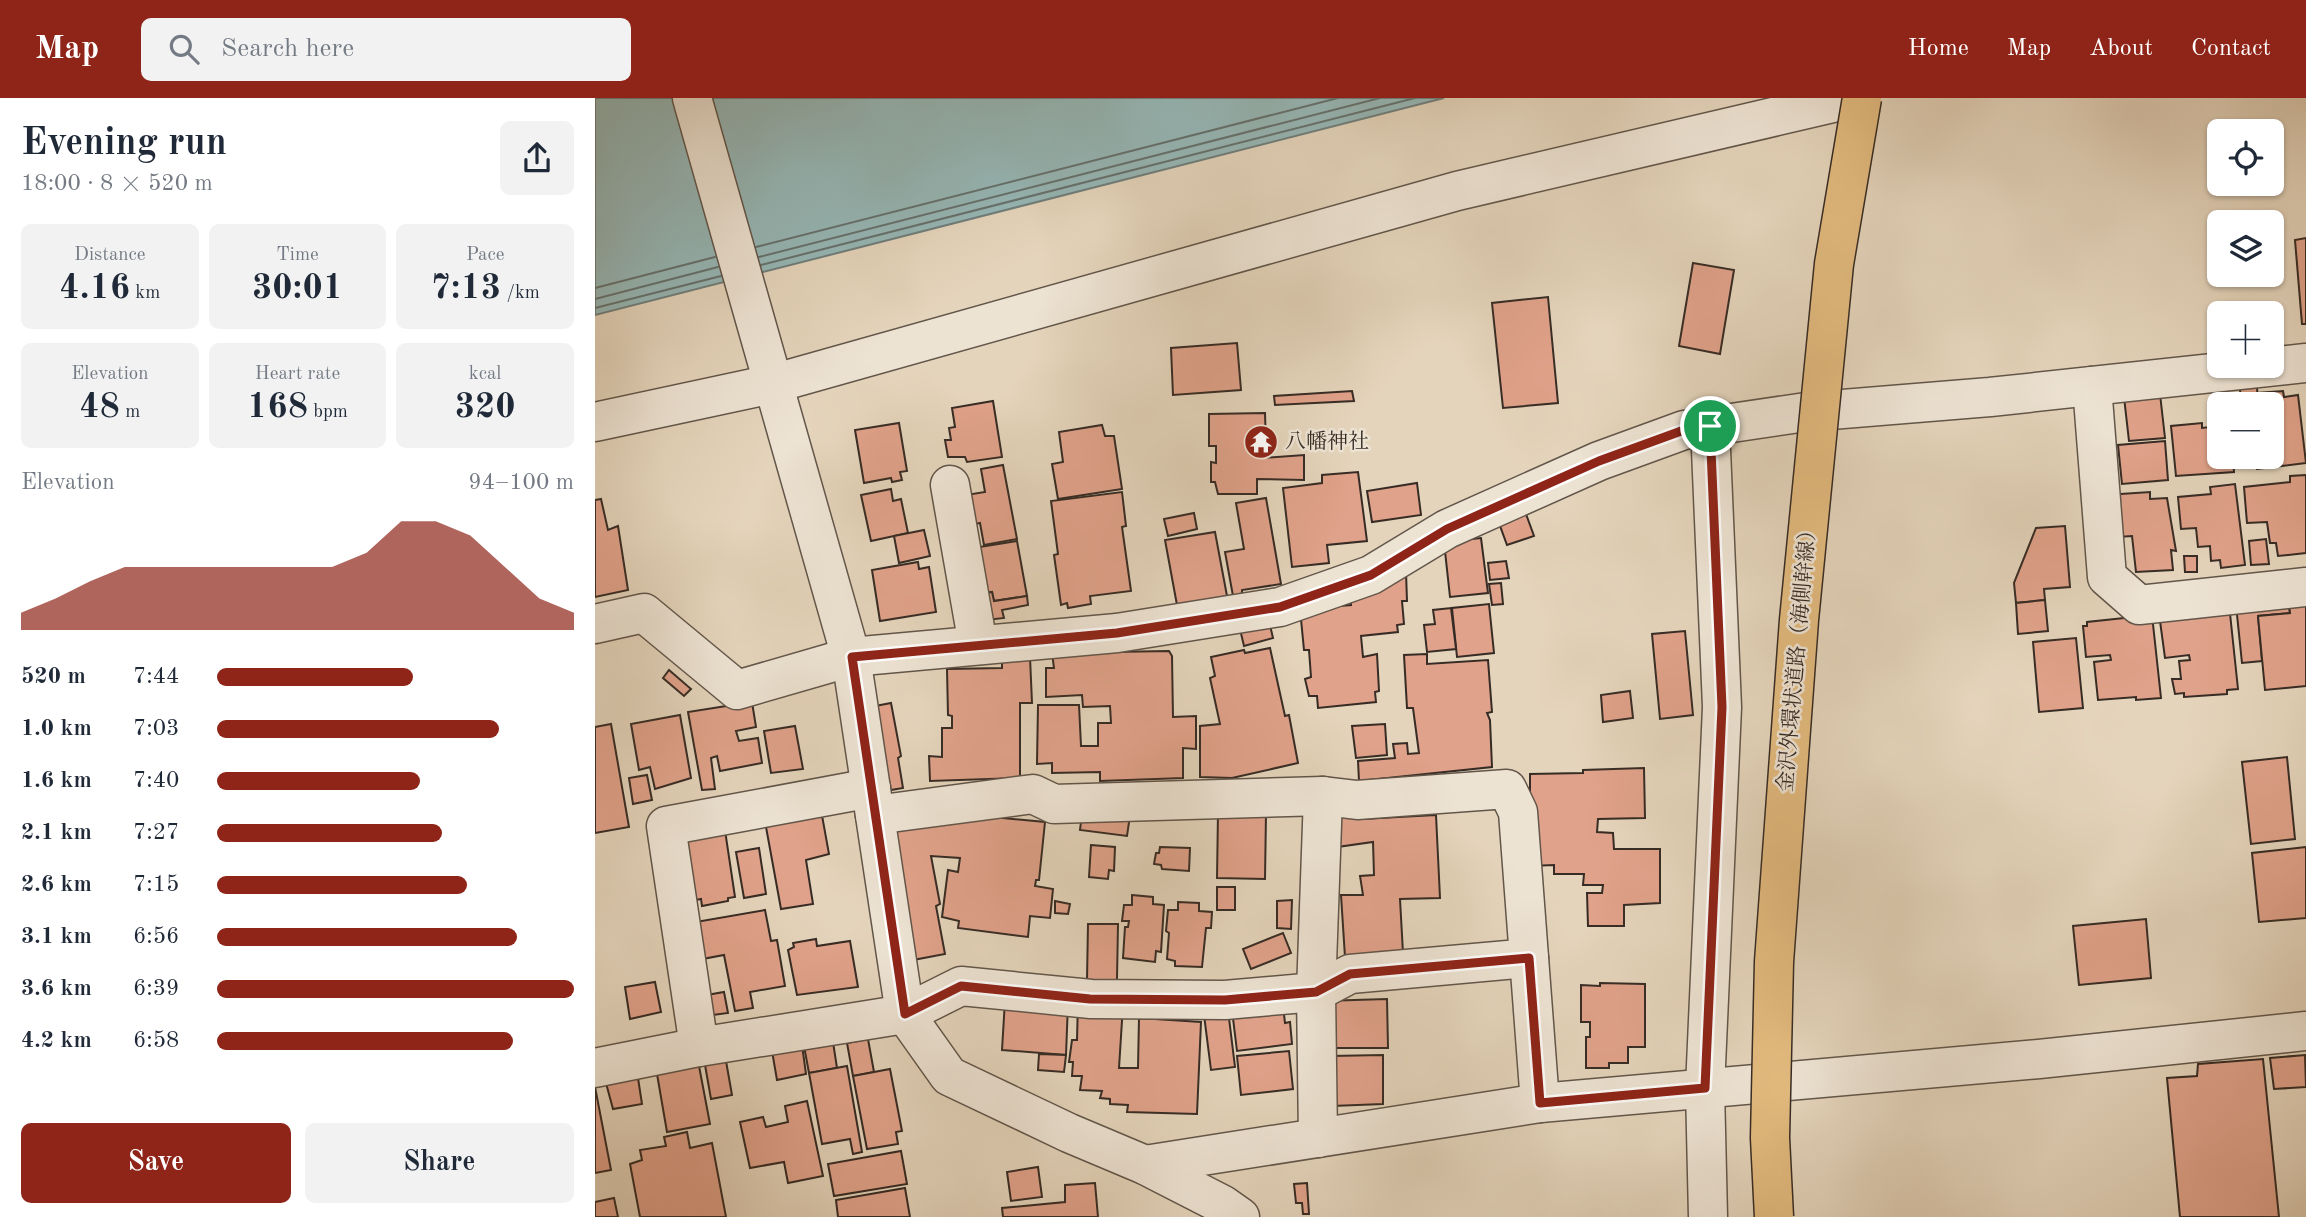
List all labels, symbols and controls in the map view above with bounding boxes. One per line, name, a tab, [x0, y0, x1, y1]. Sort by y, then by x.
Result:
search box	[141, 18, 631, 81]
icon: search	[165, 30, 203, 68]
text: Map	[35, 33, 99, 66]
text: Search here	[221, 36, 354, 62]
text: Home	[1908, 37, 1969, 61]
text: Map	[2007, 37, 2051, 61]
text: About	[2089, 37, 2153, 61]
text: Contact	[2191, 37, 2271, 61]
map controls	[2207, 119, 2284, 469]
button: locate	[2207, 119, 2284, 196]
button: share	[500, 121, 574, 195]
text: Evening run	[21, 125, 227, 163]
text: 18:00 · 8 × 520 m	[21, 172, 213, 195]
button: layers	[2207, 210, 2284, 287]
text: Distance	[74, 246, 146, 265]
text: Time	[276, 246, 319, 265]
text: Pace	[466, 246, 504, 265]
text: 4.16	[59, 271, 130, 306]
text: 30:01	[252, 271, 343, 306]
text: 7:13	[430, 271, 501, 306]
text: km	[130, 284, 160, 303]
text: /km	[501, 284, 540, 303]
button: +	[2207, 301, 2284, 378]
text: Elevation	[71, 365, 148, 384]
text: Heart rate	[255, 365, 340, 384]
text: kcal	[469, 365, 502, 384]
text: 48	[79, 390, 120, 425]
text: 168	[247, 390, 308, 425]
text: 320	[455, 390, 516, 425]
button: −	[2207, 392, 2284, 469]
pin	[1680, 396, 1740, 456]
text: m	[120, 403, 140, 422]
text: bpm	[308, 403, 348, 422]
icon: arrive	[1691, 407, 1729, 445]
temple icon: 八幡神社	[1242, 423, 1280, 461]
place label: 八幡神社	[1285, 430, 1369, 453]
text: Elevation	[21, 471, 115, 494]
text: 94–100 m	[468, 471, 574, 494]
street label: 金沢外環状道路（海側幹線）	[1774, 519, 1820, 793]
text: 520 m	[21, 665, 86, 688]
text: 7:44	[133, 665, 179, 688]
text: 1.0 km	[21, 717, 92, 740]
text: 7:03	[133, 717, 179, 740]
text: 1.6 km	[21, 769, 92, 792]
text: 7:40	[133, 769, 179, 792]
text: 2.1 km	[21, 821, 92, 844]
text: 7:27	[133, 821, 179, 844]
text: 2.6 km	[21, 873, 92, 896]
text: 7:15	[133, 873, 179, 896]
text: 3.1 km	[21, 925, 92, 948]
text: 6:56	[133, 925, 179, 948]
text: 3.6 km	[21, 977, 92, 1000]
text: 6:39	[133, 977, 179, 1000]
text: 4.2 km	[21, 1029, 92, 1052]
text: 6:58	[133, 1029, 179, 1052]
button: Save	[21, 1123, 291, 1203]
button: Share	[305, 1123, 574, 1203]

